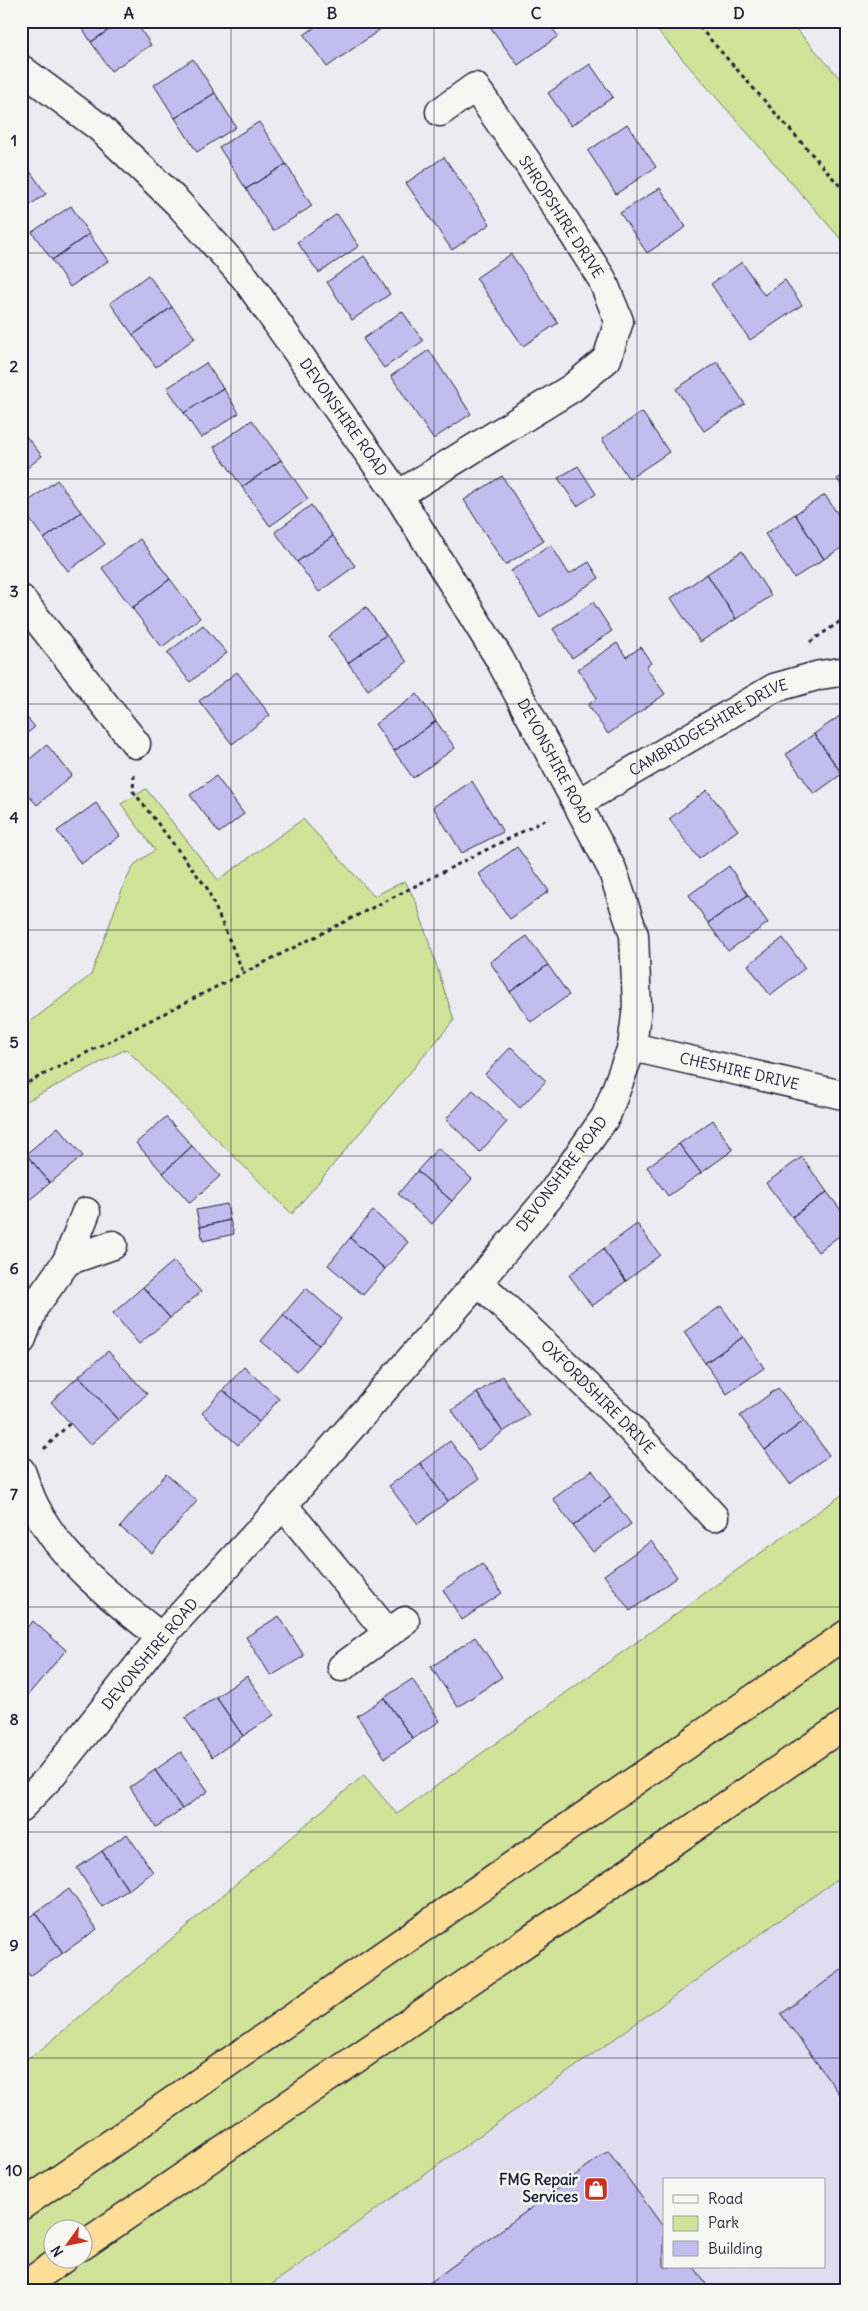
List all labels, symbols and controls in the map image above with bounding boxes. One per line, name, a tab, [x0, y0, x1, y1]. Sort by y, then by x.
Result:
text: A	[124, 3, 134, 23]
text: B	[327, 3, 338, 23]
text: C	[531, 3, 542, 23]
text: D	[733, 3, 745, 23]
text: 1	[11, 130, 17, 150]
street label: SHROPSHIRE DRIVE	[515, 152, 608, 281]
street label: DEVONSHIRE ROAD	[296, 354, 392, 480]
text: 2	[10, 356, 19, 376]
text: 3	[9, 581, 19, 601]
street label: CAMBRIDGESHIRE DRIVE	[625, 675, 790, 780]
street label: DEVONSHIRE ROAD	[513, 695, 596, 827]
text: 4	[9, 807, 19, 827]
text: 5	[9, 1032, 19, 1052]
street label: CHESHIRE DRIVE	[678, 1048, 801, 1094]
street label: DEVONSHIRE ROAD	[512, 1112, 611, 1235]
text: 6	[9, 1258, 19, 1278]
street label: OXFORDSHIRE DRIVE	[537, 1336, 659, 1457]
text: 7	[10, 1484, 18, 1504]
street label: DEVONSHIRE ROAD	[97, 1594, 202, 1713]
text: 8	[9, 1709, 19, 1729]
text: 9	[9, 1935, 19, 1955]
text: 10	[6, 2160, 22, 2180]
place label: FMG Repair Services	[499, 2170, 579, 2206]
shop icon: FMG Repair Services	[583, 2176, 609, 2202]
legend	[663, 2178, 826, 2268]
text: Road	[708, 2189, 743, 2208]
text: Park	[708, 2213, 739, 2232]
north arrow	[42, 2218, 92, 2268]
text: Building	[708, 2239, 763, 2258]
text: N	[47, 2242, 67, 2260]

